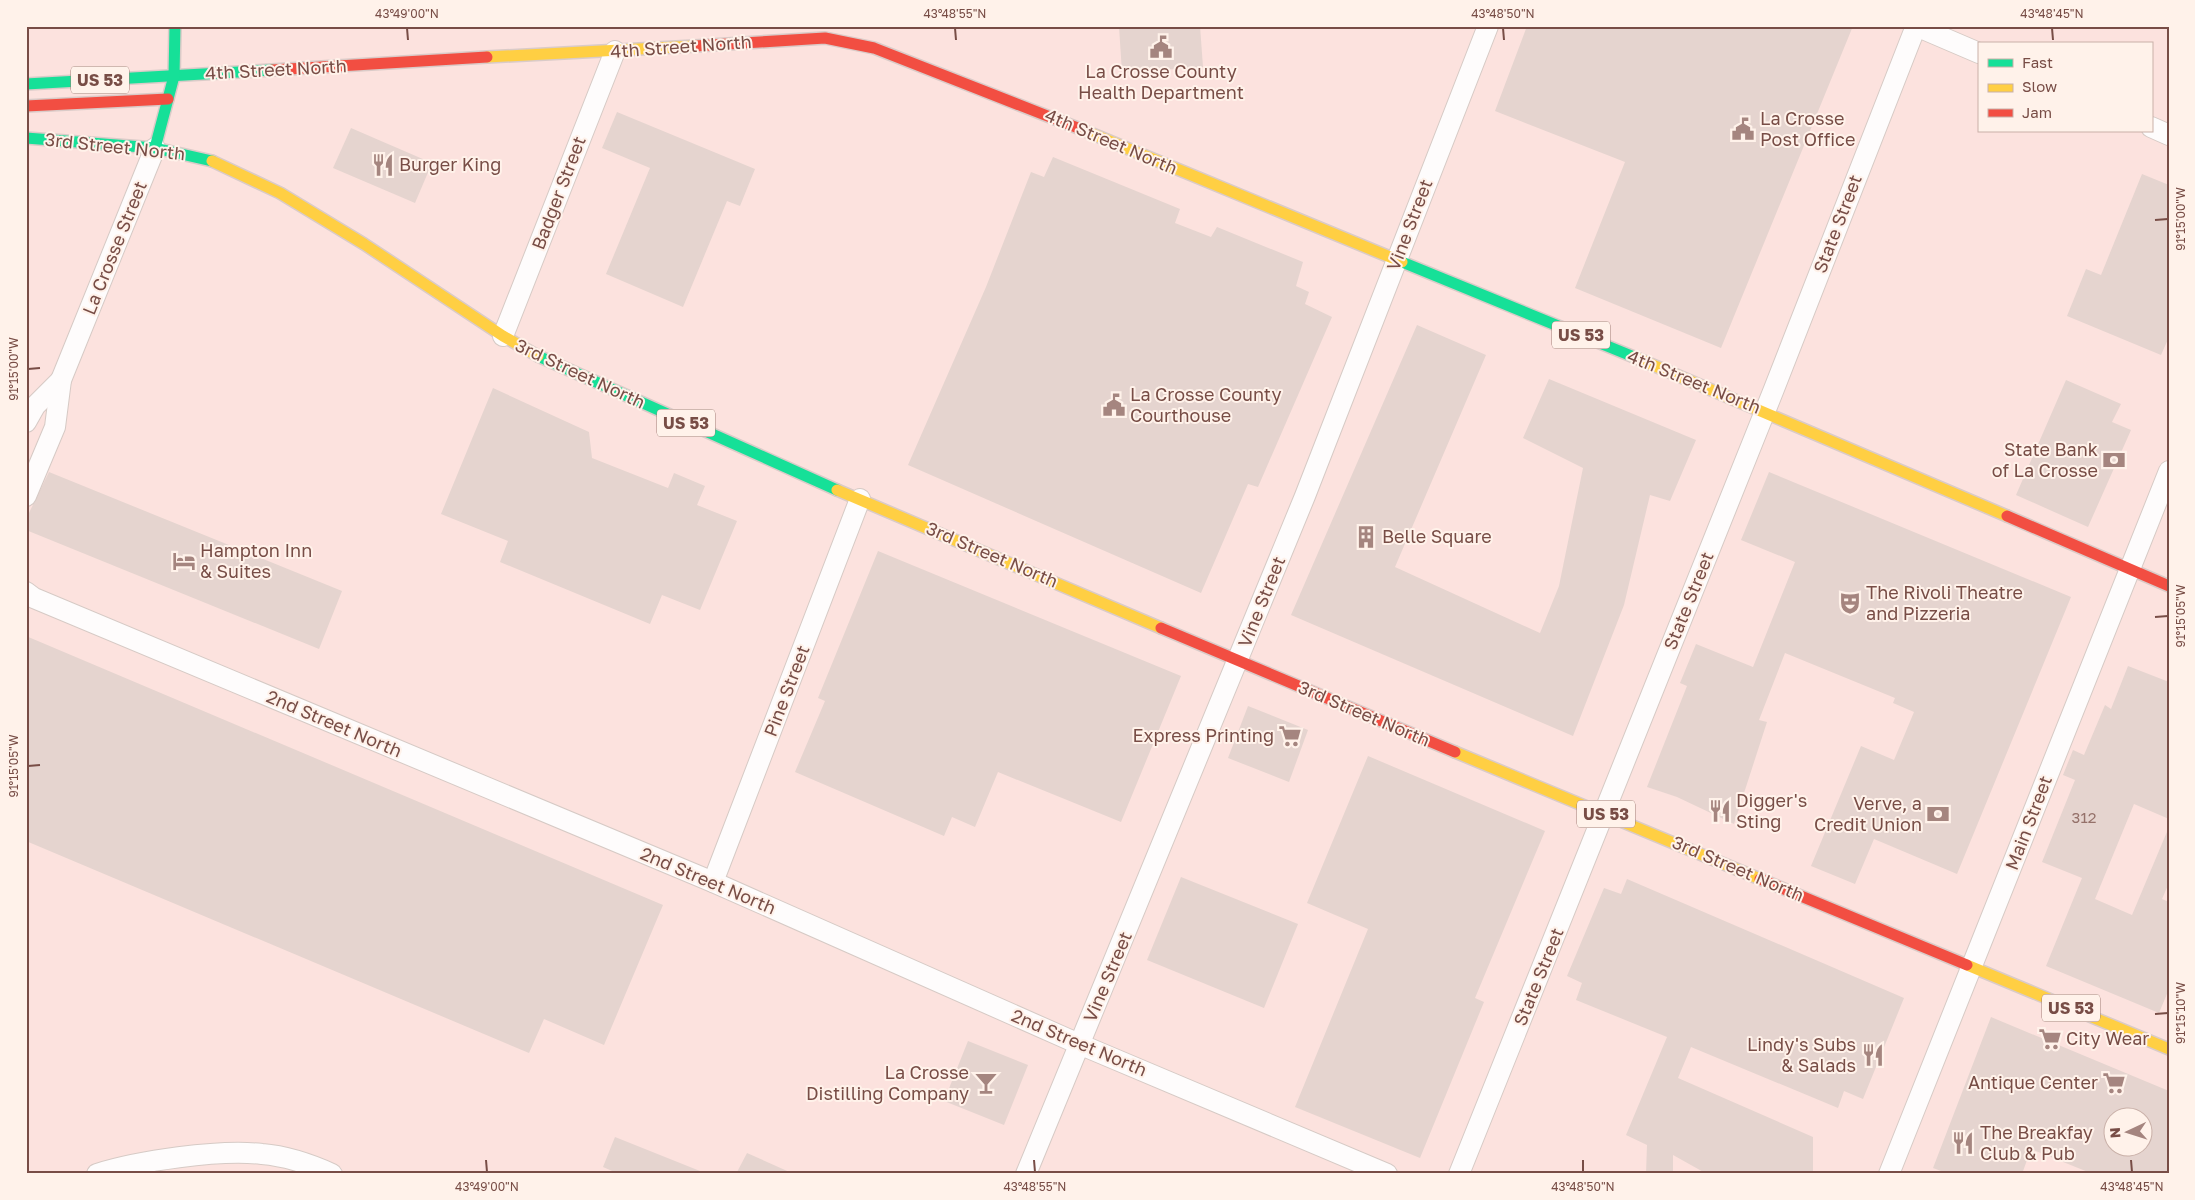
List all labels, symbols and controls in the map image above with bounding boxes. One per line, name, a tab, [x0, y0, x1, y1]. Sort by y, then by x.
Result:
text: 43°49'00"N	[375, 6, 439, 21]
text: 43°48'55"N	[924, 6, 986, 21]
text: 43°48'50"N	[1471, 6, 1535, 21]
text: 43°48'45"N	[2020, 6, 2084, 21]
street label: 4th Street North	[609, 30, 752, 62]
public building icon: La Crosse County Health Department	[1148, 34, 1174, 60]
legend	[1978, 42, 2152, 132]
text: Fast	[2022, 53, 2053, 71]
street label: 4th Street North	[205, 54, 347, 84]
place label: La Crosse County Health Department	[1078, 60, 1244, 103]
road number: US 53	[71, 66, 129, 94]
text: Slow	[2022, 77, 2057, 95]
street label: 4th Street North	[1042, 103, 1181, 179]
text: Jam	[2022, 103, 2052, 121]
place label: La Crosse Post Office	[1760, 107, 1855, 150]
public building icon: La Crosse Post Office	[1730, 116, 1756, 142]
street label: 3rd Street North	[44, 128, 186, 164]
street label: Badger Street	[526, 133, 590, 252]
restaurant icon: Burger King	[370, 152, 396, 178]
place label: Burger King	[399, 153, 501, 175]
street label: State Street	[1808, 171, 1866, 276]
street label: Vine Street	[1382, 176, 1437, 273]
street label: La Crosse Street	[77, 178, 151, 318]
text: 91°15'00"W	[2173, 187, 2188, 251]
road number: US 53	[1552, 322, 1610, 348]
street label: 3rd Street North	[512, 333, 649, 413]
text: 91°15'00"W	[6, 337, 21, 401]
street label: 4th Street North	[1625, 344, 1764, 418]
place label: La Crosse County Courthouse	[1130, 383, 1281, 426]
public building icon: La Crosse County Courthouse	[1101, 392, 1127, 418]
road number: US 53	[657, 409, 715, 436]
place label: State Bank of La Crosse	[1992, 438, 2098, 481]
bank icon: State Bank of La Crosse	[2101, 447, 2127, 473]
street label: 3rd Street North	[923, 516, 1062, 592]
building icon: Belle Square	[1353, 524, 1379, 550]
place label: Belle Square	[1382, 525, 1492, 547]
place label: Hampton Inn & Suites	[200, 539, 312, 582]
hotel icon: Hampton Inn & Suites	[171, 548, 197, 574]
street label: State Street	[1658, 548, 1718, 653]
street label: Vine Street	[1233, 553, 1289, 650]
place label: The Rivoli Theatre and Pizzeria	[1866, 581, 2023, 624]
text: 91°15'05"W	[2173, 584, 2188, 648]
theatre icon: The Rivoli Theatre and Pizzeria	[1837, 590, 1863, 616]
street label: Pine Street	[759, 642, 814, 739]
street label: 3rd Street North	[1295, 675, 1434, 751]
street label: 2nd Street North	[263, 685, 405, 762]
supermarket icon: Express Printing	[1277, 723, 1303, 749]
place label: Express Printing	[1133, 724, 1274, 746]
text: 91°15'05"W	[6, 734, 21, 798]
street label: Main Street	[2000, 772, 2056, 873]
place label: Digger's Sting	[1736, 789, 1807, 832]
place label: Verve, a Credit Union	[1814, 792, 1922, 835]
restaurant icon: Digger's Sting	[1707, 798, 1733, 824]
road number: US 53	[1577, 801, 1635, 828]
bank icon: Verve, a Credit Union	[1925, 801, 1951, 827]
house number: 312	[2072, 808, 2096, 826]
street label: 3rd Street North	[1669, 830, 1808, 906]
street label: 2nd Street North	[637, 842, 779, 919]
street label: State Street	[1508, 924, 1568, 1029]
street label: Vine Street	[1078, 928, 1136, 1025]
text: 91°15'10"W	[2173, 982, 2188, 1044]
road number: US 53	[2042, 994, 2100, 1021]
street label: 2nd Street North	[1008, 1004, 1150, 1081]
supermarket icon: City Wear	[2037, 1026, 2063, 1052]
place label: City Wear	[2066, 1027, 2149, 1049]
place label: Lindy's Subs & Salads	[1747, 1033, 1856, 1076]
restaurant icon: Lindy's Subs & Salads	[1860, 1042, 1886, 1068]
place label: La Crosse Distilling Company	[806, 1061, 969, 1104]
bar icon: La Crosse Distilling Company	[973, 1070, 999, 1096]
supermarket icon: Antique Center	[2101, 1070, 2127, 1096]
place label: Antique Center	[1968, 1071, 2098, 1093]
north arrow	[2102, 1108, 2152, 1158]
place label: The Breakfay Club & Pub	[1980, 1121, 2093, 1164]
text: N	[2106, 1127, 2123, 1139]
restaurant icon: The Breakfay Club & Pub	[1950, 1130, 1976, 1156]
text: 43°49'00"N	[455, 1179, 519, 1194]
text: 43°48'55"N	[1004, 1179, 1066, 1194]
text: 43°48'50"N	[1551, 1179, 1615, 1194]
text: 43°48'45"N	[2100, 1179, 2164, 1194]

